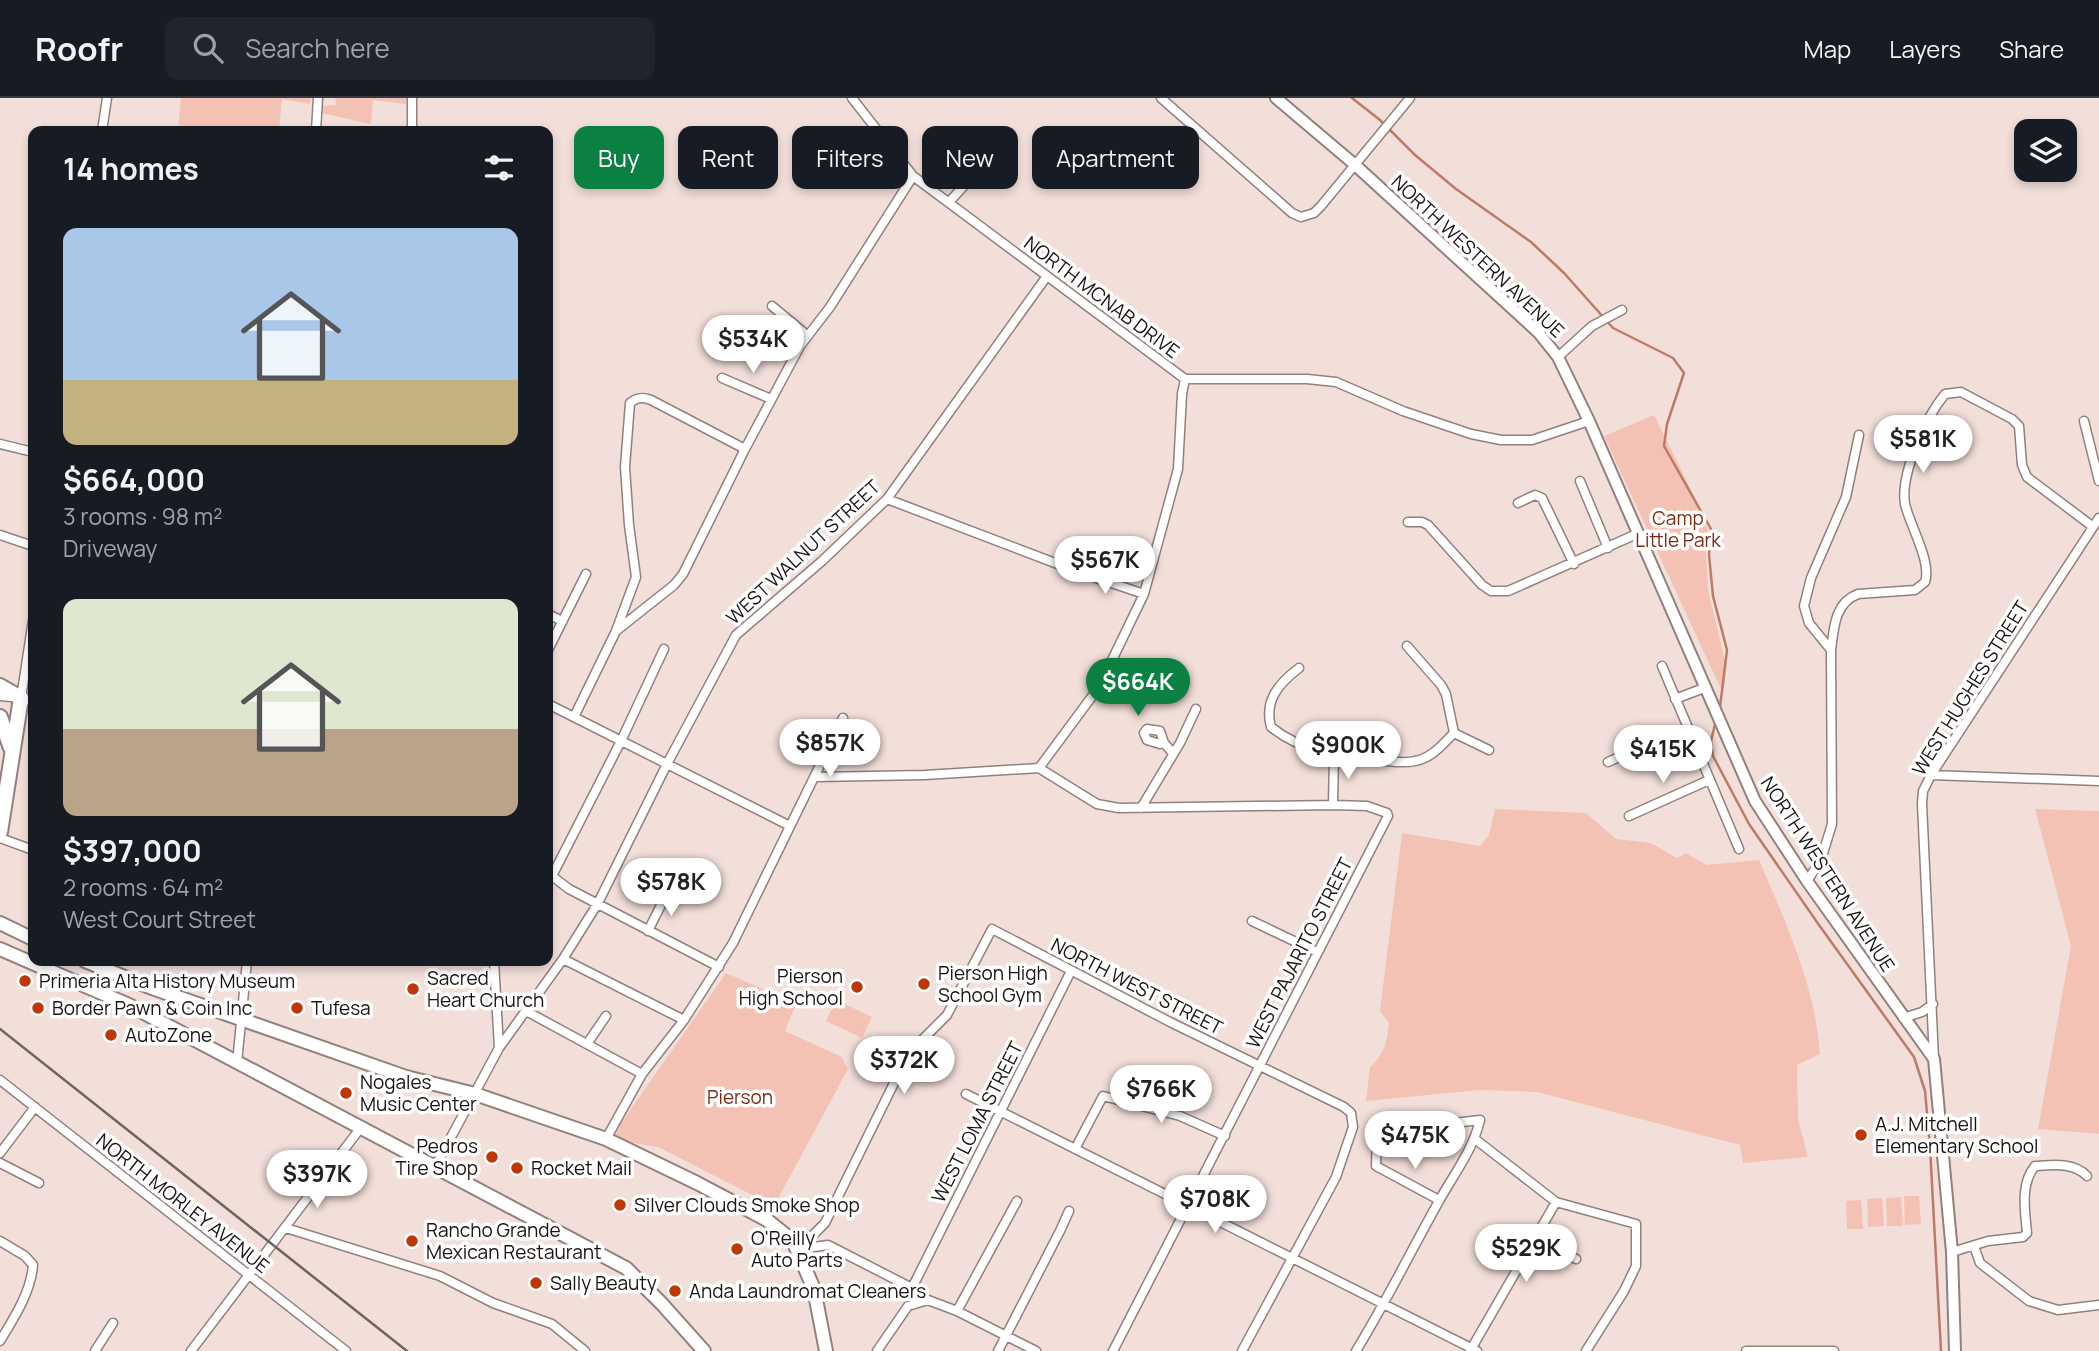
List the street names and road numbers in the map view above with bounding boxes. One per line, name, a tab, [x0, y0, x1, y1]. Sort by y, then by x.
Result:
street label: NORTH WESTERN AVENUE	[1386, 169, 1570, 343]
street label: NORTH MCNAB DRIVE	[1019, 230, 1185, 364]
street label: WEST WALNUT STREET	[720, 473, 886, 630]
street label: WEST HUGHES STREET	[1906, 595, 2035, 780]
street label: NORTH WESTERN AVENUE	[1755, 771, 1901, 977]
street label: WEST PAJARITO STREET	[1240, 853, 1359, 1053]
street label: NORTH WEST STREET	[1047, 931, 1228, 1041]
street label: WEST LOMA STREET	[925, 1037, 1029, 1207]
street label: NORTH MORLEY AVENUE	[91, 1127, 275, 1279]

